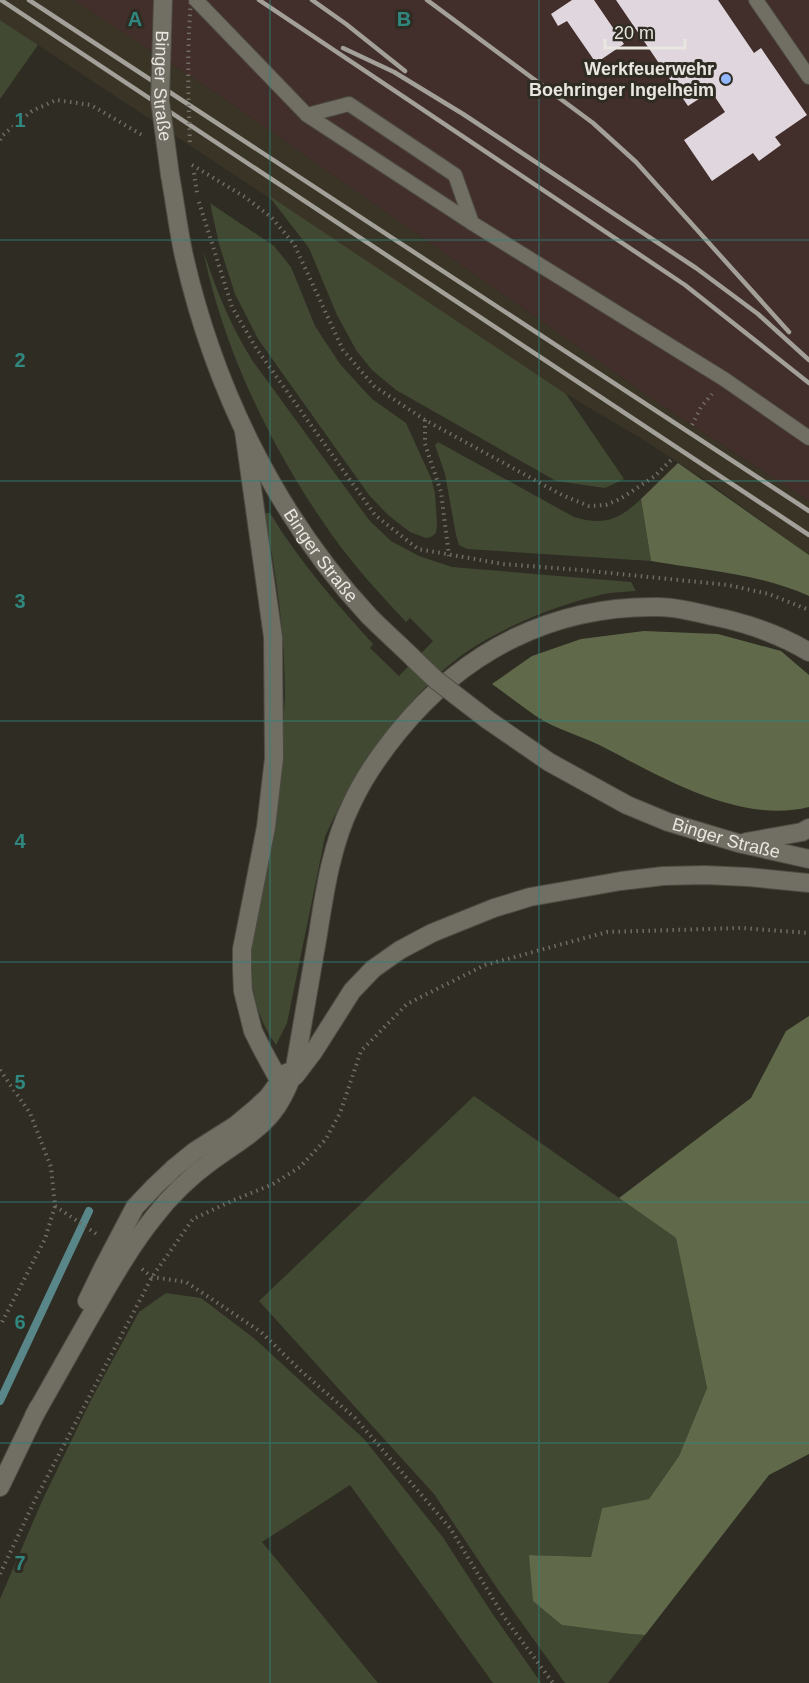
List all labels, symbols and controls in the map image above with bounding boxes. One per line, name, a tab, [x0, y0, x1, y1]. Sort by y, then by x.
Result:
text: A	[128, 8, 142, 30]
text: B	[397, 8, 411, 30]
scale bar	[605, 12, 684, 50]
text: 20 m	[614, 23, 654, 43]
street label: Binger Straße	[150, 30, 175, 142]
place label: Werkfeuerwehr Boehringer Ingelheim	[529, 59, 714, 100]
marker: Werkfeuerwehr Boehringer Ingelheim	[719, 72, 733, 86]
text: 1	[14, 109, 26, 131]
text: 2	[14, 349, 26, 371]
street label: Binger Straße	[280, 505, 362, 606]
text: 3	[14, 590, 26, 612]
street label: Binger Straße	[670, 814, 782, 862]
text: 4	[14, 830, 26, 852]
text: 5	[14, 1071, 26, 1093]
text: 6	[14, 1311, 26, 1333]
text: 7	[14, 1552, 26, 1574]

